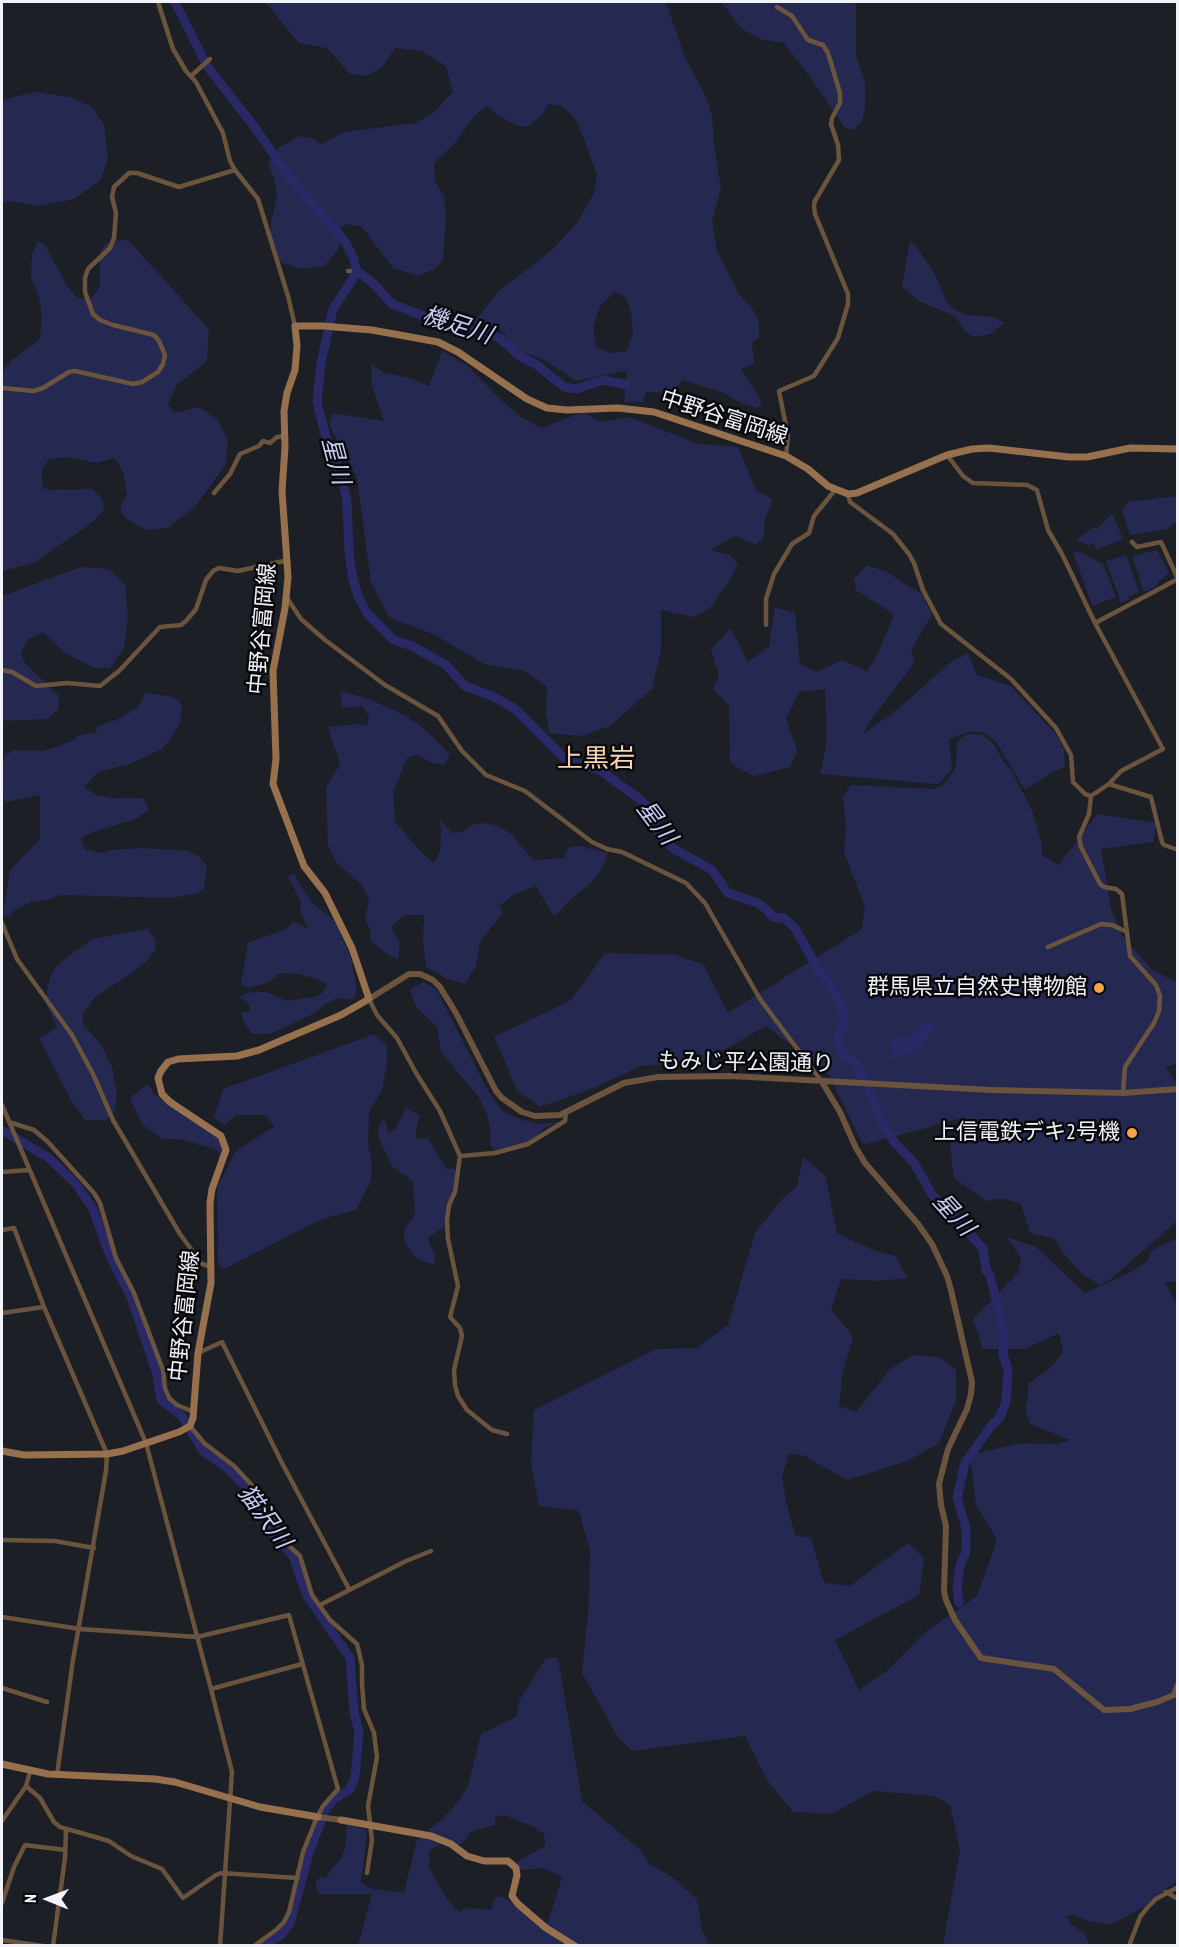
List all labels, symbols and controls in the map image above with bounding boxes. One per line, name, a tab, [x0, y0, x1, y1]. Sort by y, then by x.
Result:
water label: 機足川	[418, 301, 496, 351]
street label: 中野谷富岡線	[657, 385, 791, 451]
water label: 星川	[315, 434, 355, 488]
street label: 中野谷富岡線	[244, 562, 282, 696]
district label: 上黒岩	[557, 744, 635, 776]
water label: 星川	[630, 795, 682, 851]
place label: 群馬県立自然史博物館	[867, 975, 1087, 1001]
marker: 群馬県立自然史博物館	[1092, 981, 1106, 995]
street label: もみじ平公園通り	[658, 1048, 834, 1078]
place label: 上信電鉄デキ2号機	[934, 1120, 1120, 1146]
marker: 上信電鉄デキ2号機	[1125, 1126, 1139, 1140]
water label: 星川	[926, 1188, 980, 1242]
street label: 中野谷富岡線	[165, 1249, 205, 1383]
water label: 猫沢川	[231, 1479, 297, 1555]
north arrow	[18, 1869, 78, 1929]
text: N	[20, 1894, 40, 1903]

